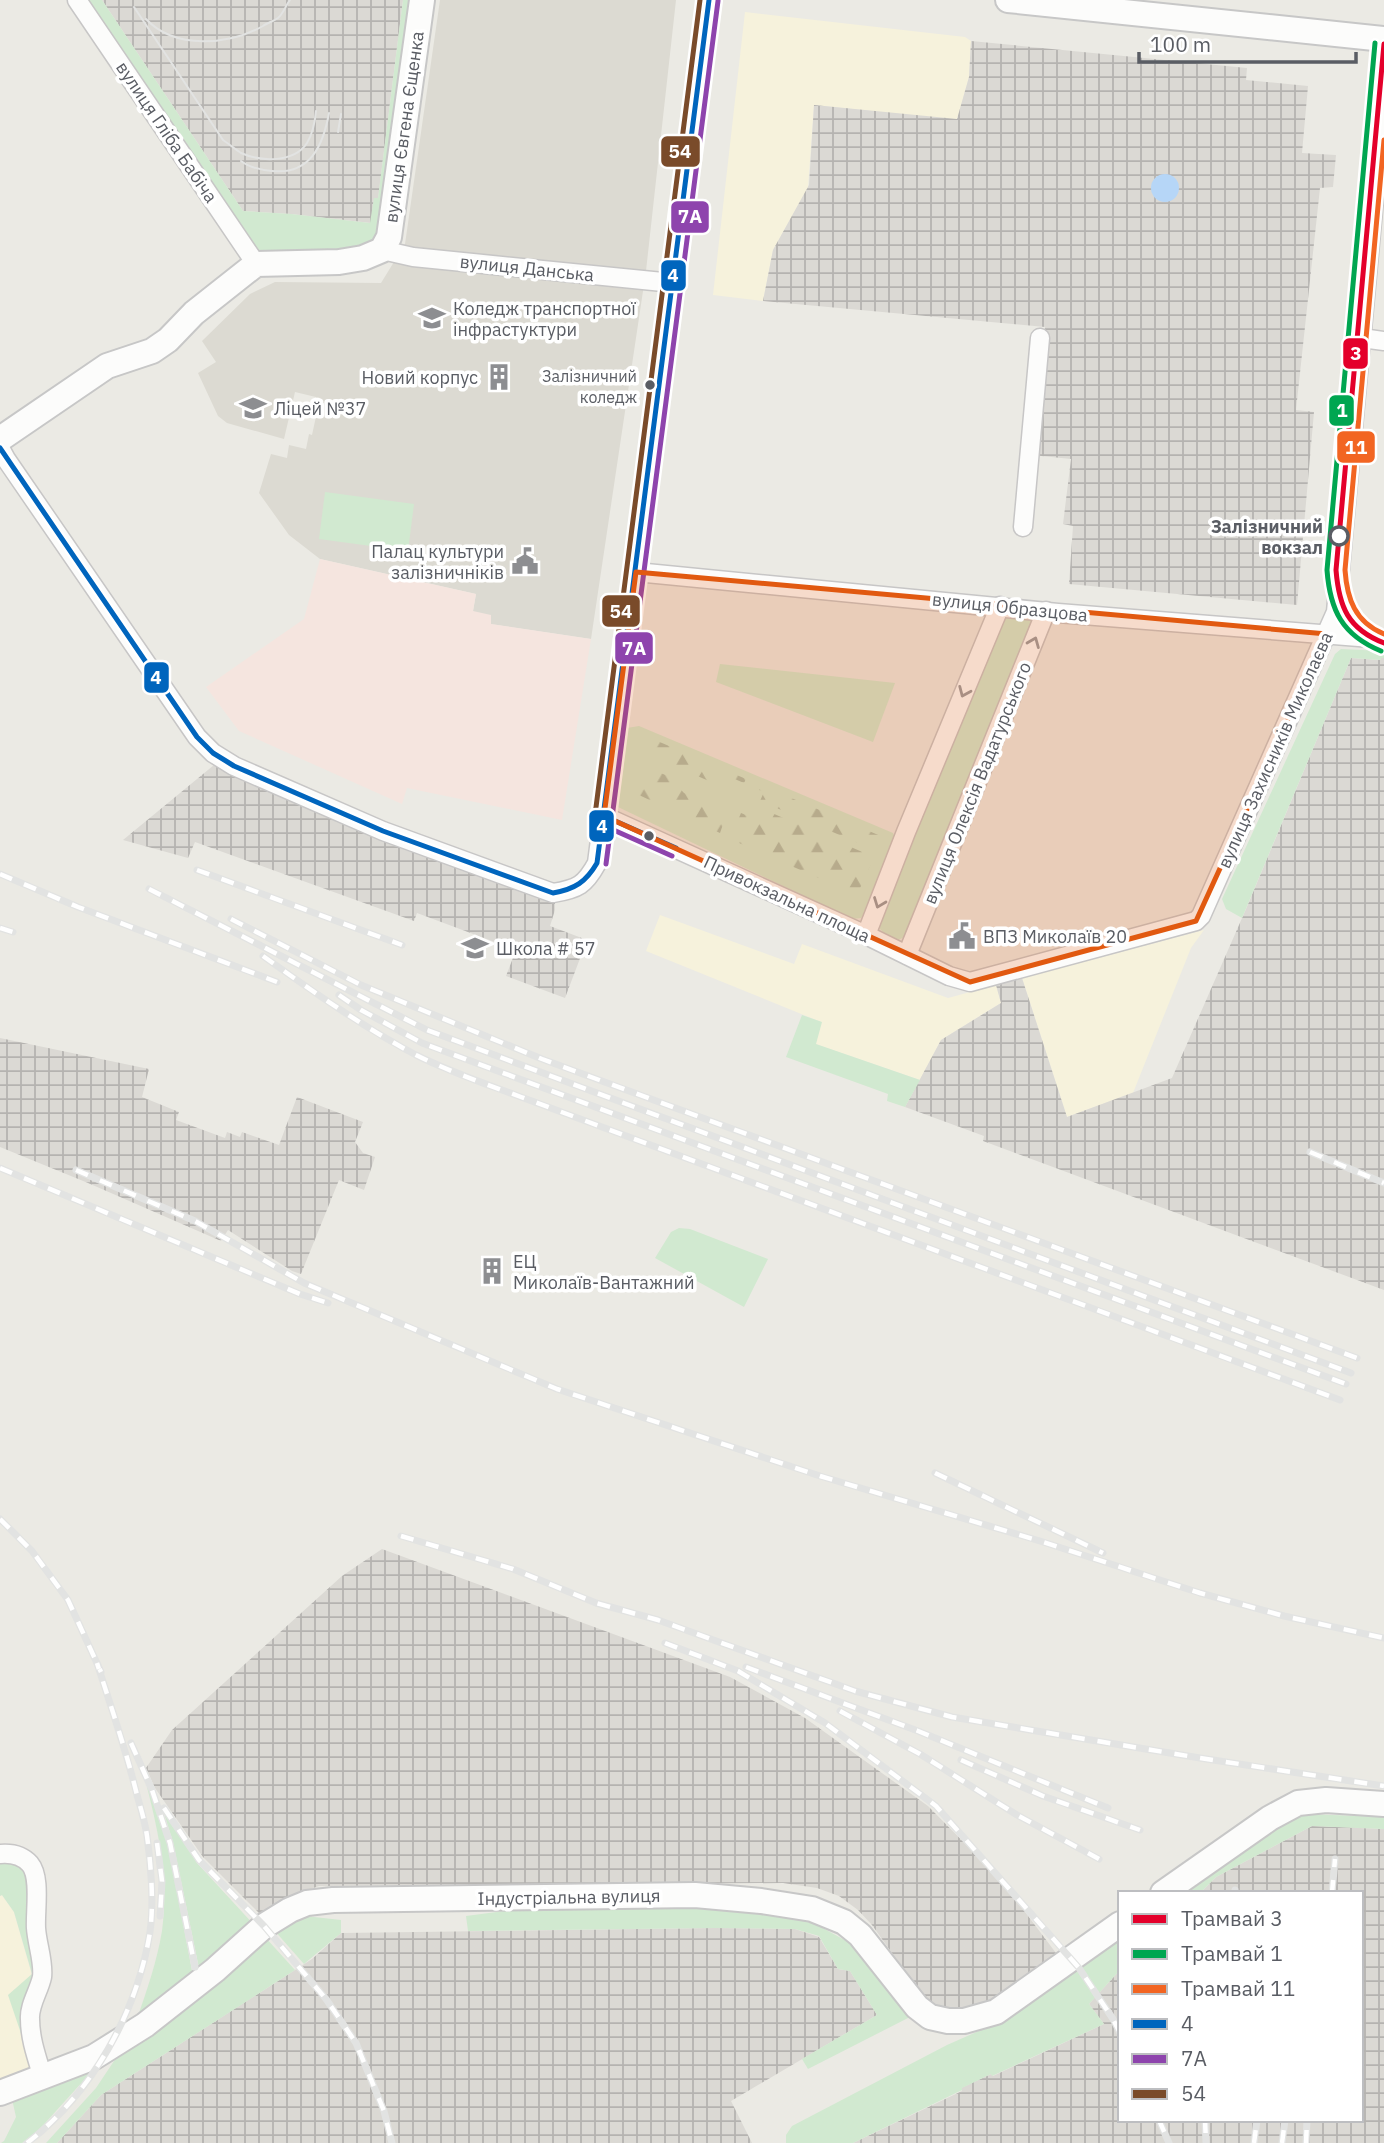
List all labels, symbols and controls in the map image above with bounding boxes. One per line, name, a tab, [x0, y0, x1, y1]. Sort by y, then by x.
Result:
scale bar	[1139, 21, 1356, 65]
street label: вулиця Євгена Єщенка	[379, 29, 429, 224]
text: 100 m	[1150, 30, 1211, 58]
street label: вулиця Гліба Бабіча	[111, 57, 223, 207]
line badge: 54	[660, 135, 701, 168]
text: 54	[669, 139, 691, 163]
line badge: 7А	[670, 200, 710, 234]
text: 7А	[678, 204, 702, 228]
street label: вулиця Данська	[459, 250, 596, 287]
line badge: 4	[660, 259, 687, 292]
text: 4	[667, 263, 679, 287]
place label: Коледж транспортної інфрастуктури	[453, 297, 636, 341]
school or university icon: Коледж транспортної інфрастуктури	[417, 303, 447, 333]
line badge: 3	[1342, 337, 1369, 370]
text: 3	[1350, 341, 1362, 365]
building icon: Новий корпус	[484, 362, 514, 392]
place label: Новий корпус	[362, 366, 478, 389]
place label: Залізничний коледж	[542, 366, 637, 407]
marker: Залізничний коледж	[643, 378, 657, 392]
school or university icon: Ліцей №37	[238, 393, 268, 423]
line badge: 1	[1328, 394, 1355, 427]
place label: Ліцей №37	[274, 397, 366, 420]
text: 1	[1336, 398, 1348, 422]
line badge: 11	[1336, 430, 1376, 464]
text: 11	[1345, 435, 1368, 459]
place label: Залізничний вокзал	[1211, 515, 1323, 559]
marker: Залізничний вокзал	[1329, 526, 1349, 546]
place label: Палац культури залізничніків	[371, 540, 504, 584]
public building icon: Палац культури залізничніків	[510, 546, 540, 576]
street label: вулиця Образцова	[931, 587, 1089, 627]
line badge: 54	[601, 594, 641, 628]
text: 54	[610, 599, 632, 623]
street label: вулиця Захисників Миколаєва	[1212, 628, 1338, 872]
line badge: 7А	[614, 631, 654, 665]
text: 7А	[622, 636, 646, 660]
one-way arrow	[1025, 637, 1039, 649]
street label: вулиця Олексія Вадатурського	[918, 659, 1036, 907]
line badge: 4	[143, 661, 170, 694]
text: 4	[150, 665, 162, 689]
one-way arrow	[958, 685, 972, 697]
line badge: 4	[588, 809, 615, 843]
text: 4	[596, 814, 608, 838]
unlabelled marker	[642, 829, 656, 843]
street label: Привокзальна площа	[700, 850, 874, 948]
one-way arrow	[873, 896, 887, 908]
public building icon: ВПЗ Миколаїв 20	[947, 921, 977, 951]
place label: ВПЗ Миколаїв 20	[983, 925, 1127, 948]
school or university icon: Школа # 57	[460, 933, 490, 963]
place label: Школа # 57	[496, 937, 596, 960]
place label: ЕЦ Миколаїв-Вантажний	[513, 1250, 695, 1294]
building icon: ЕЦ Миколаїв-Вантажний	[477, 1256, 507, 1286]
street label: Індустріальна вулиця	[477, 1884, 661, 1910]
legend	[1118, 1891, 1363, 2122]
text: Трамвай 3	[1181, 1904, 1283, 1932]
text: Трамвай 1	[1181, 1939, 1283, 1967]
text: Трамвай 11	[1181, 1974, 1295, 2002]
text: 4	[1181, 2009, 1194, 2037]
text: 7А	[1181, 2044, 1207, 2072]
text: 54	[1181, 2079, 1206, 2107]

